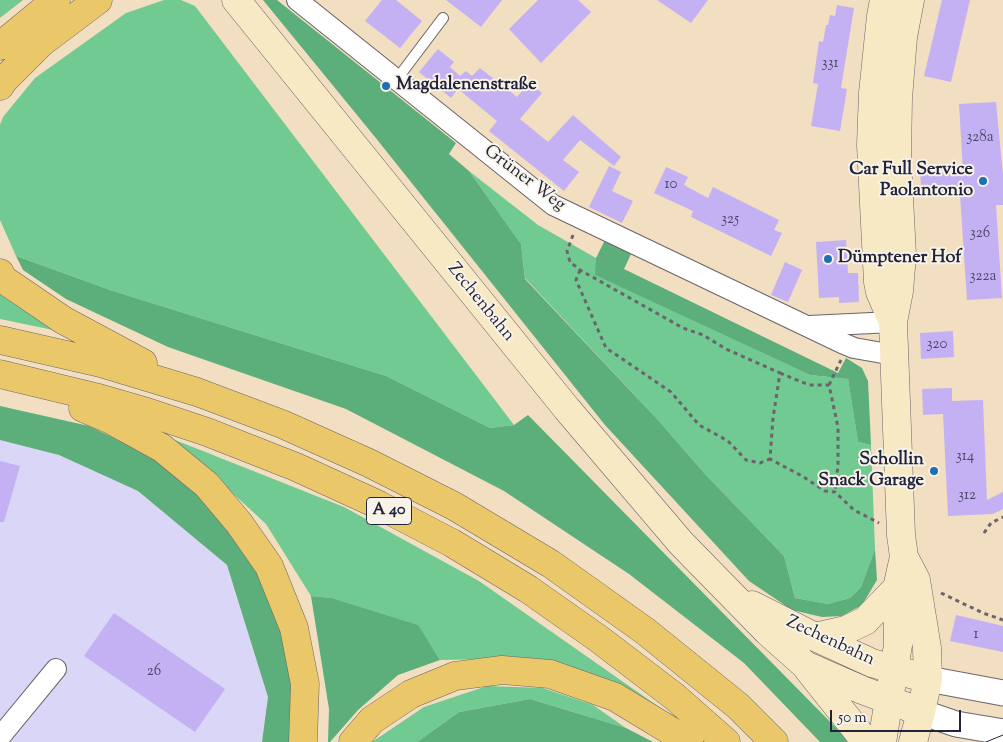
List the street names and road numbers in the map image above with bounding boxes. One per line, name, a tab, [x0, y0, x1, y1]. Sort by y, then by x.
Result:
street label: Grüner Weg	[479, 141, 569, 217]
street label: Zechenbahn	[442, 259, 518, 347]
road number: A 40	[366, 498, 412, 524]
street label: Zechenbahn	[782, 612, 878, 672]

